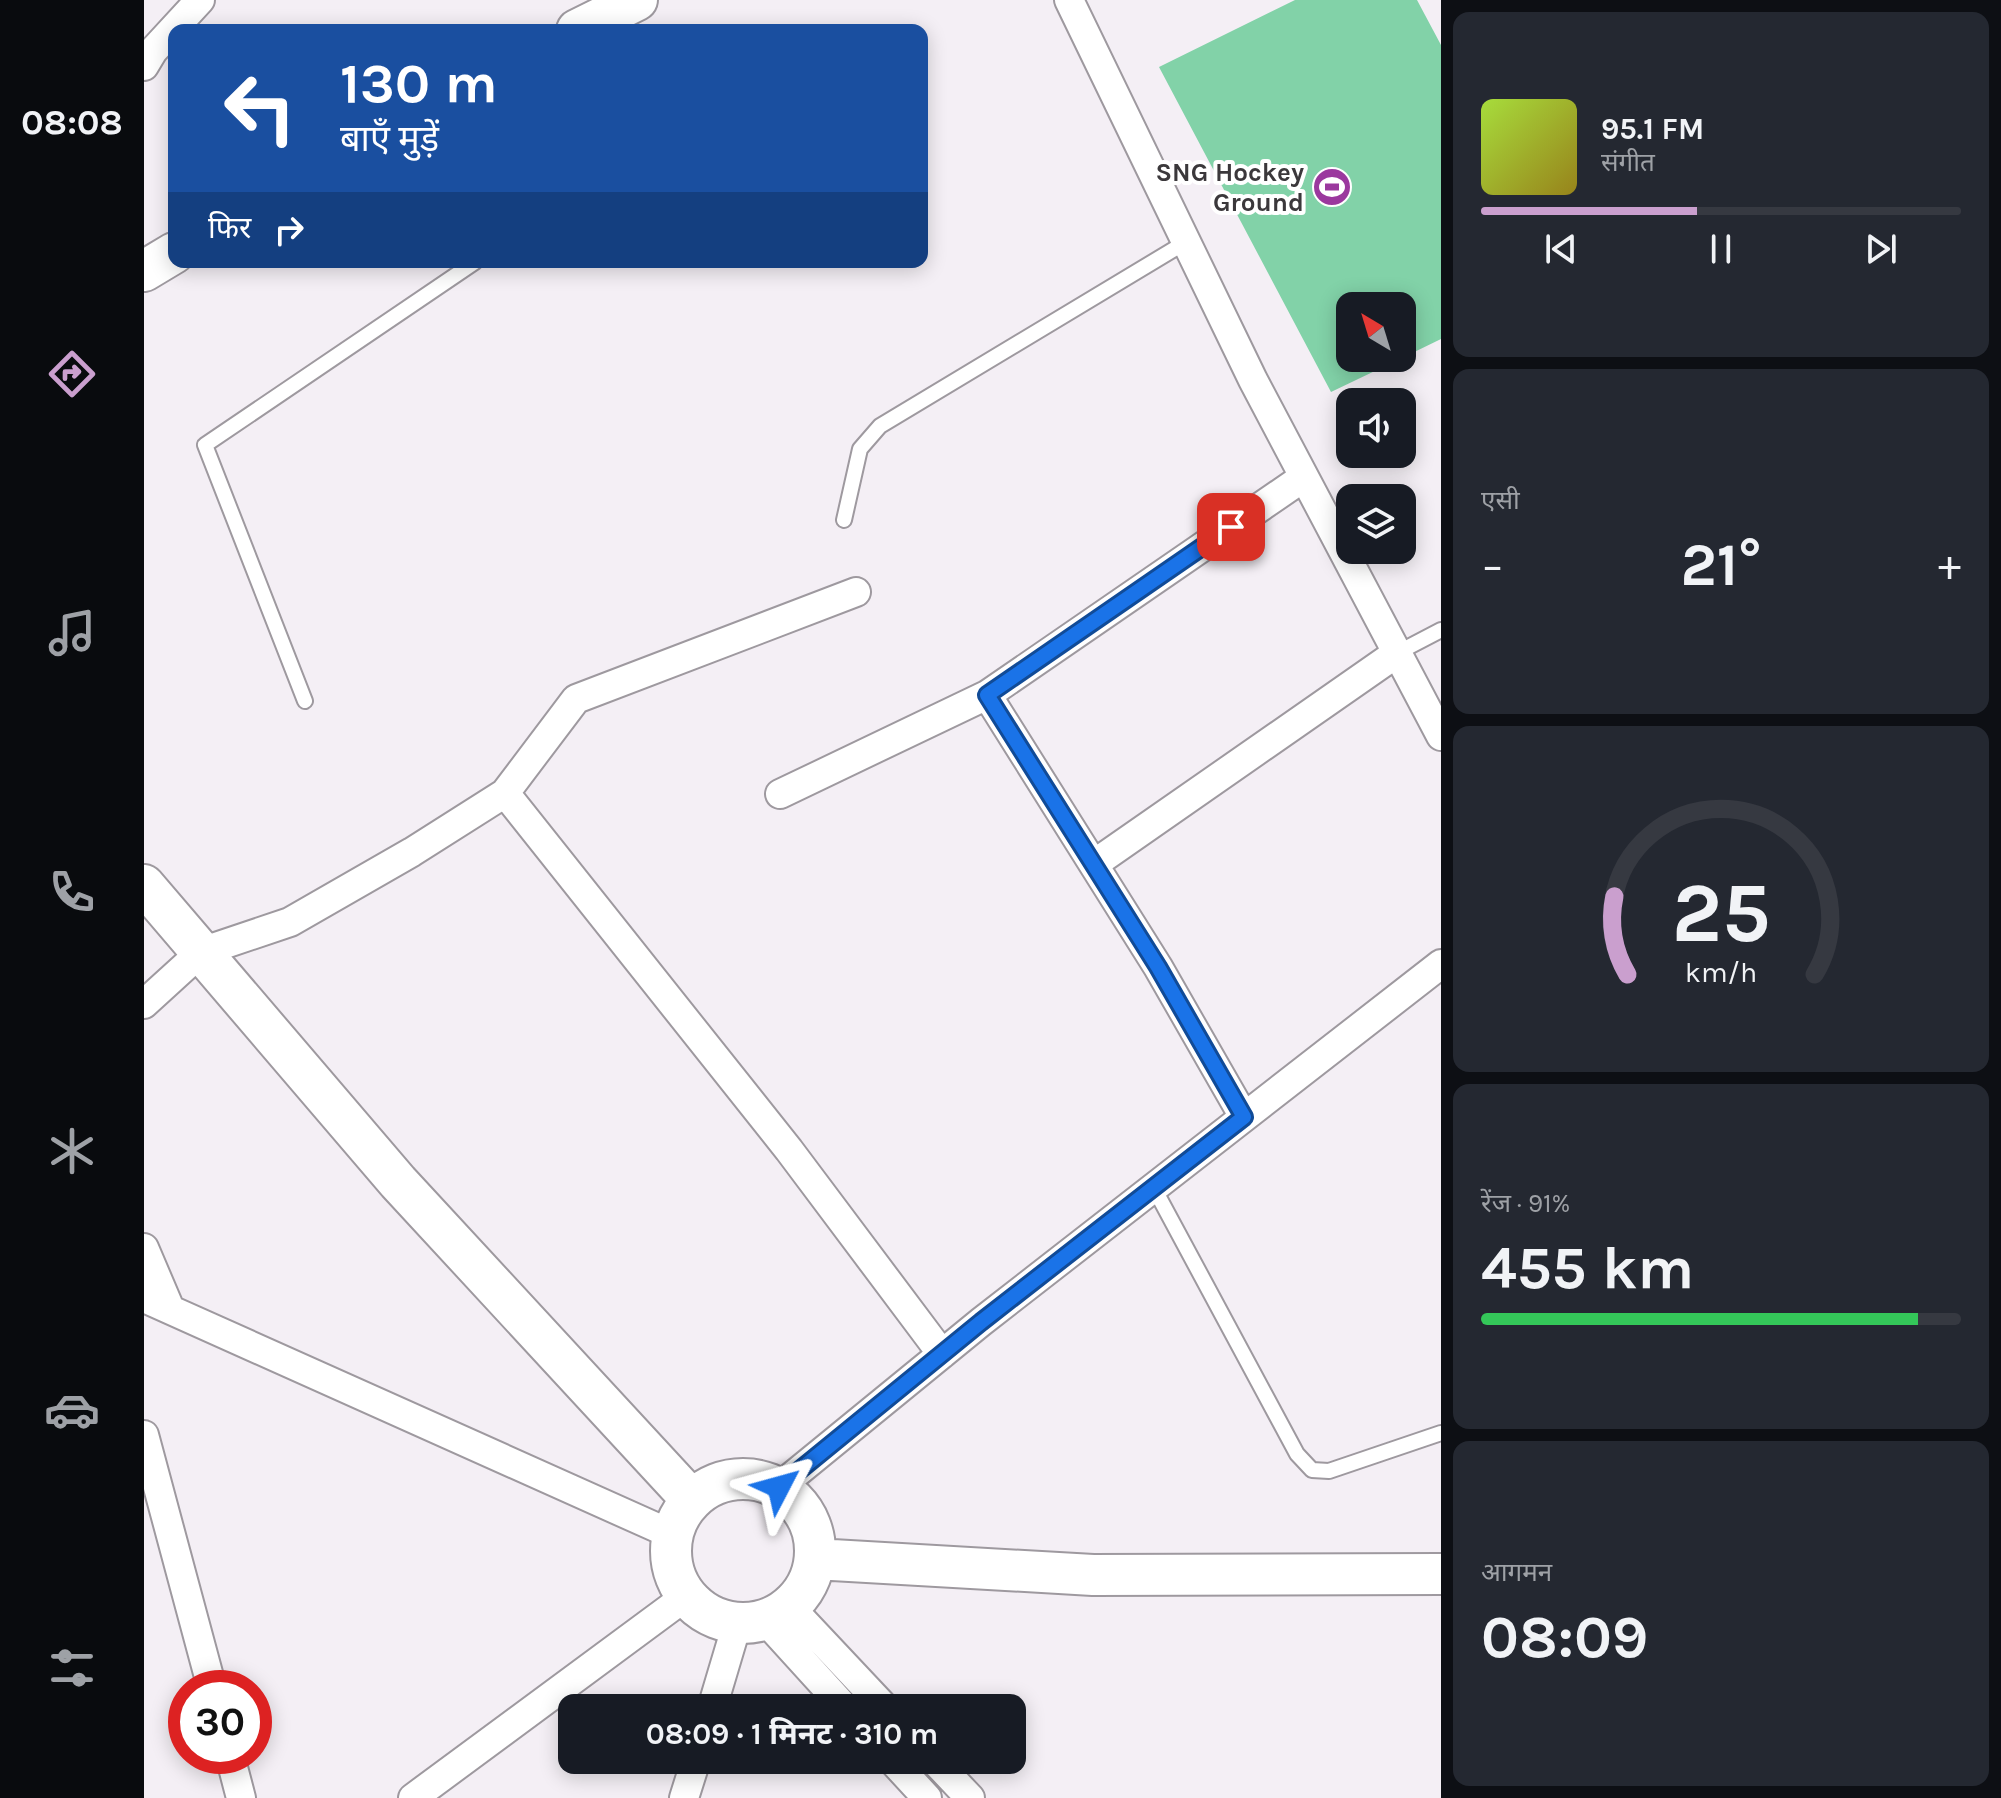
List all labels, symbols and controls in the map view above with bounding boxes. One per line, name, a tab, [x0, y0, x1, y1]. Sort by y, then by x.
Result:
text: 130 m	[340, 51, 498, 116]
icon: left	[208, 56, 312, 160]
text: 08:08	[21, 101, 123, 143]
text: 95.1 FM	[1601, 111, 1704, 147]
text: बाएँ मुड़ें	[340, 118, 439, 160]
text: संगीत	[1601, 147, 1655, 178]
place label: SNG Hockey Ground	[1156, 157, 1304, 218]
sports icon: SNG Hockey Ground	[1311, 166, 1353, 208]
icon: right	[267, 208, 311, 252]
text: फिर	[208, 210, 251, 246]
icon: previous	[1539, 227, 1583, 271]
icon: pause	[1699, 227, 1743, 271]
icon: next	[1859, 227, 1903, 271]
north arrow	[1336, 292, 1416, 372]
map controls	[1336, 292, 1416, 564]
icon: directions	[44, 346, 100, 402]
button: sound	[1336, 388, 1416, 468]
button: layers	[1336, 484, 1416, 564]
text: एसी	[1481, 485, 1520, 516]
pin	[1197, 493, 1265, 561]
icon: arrive	[1209, 505, 1253, 549]
text: 21°	[1681, 530, 1762, 600]
text: −	[1481, 540, 1504, 591]
text: +	[1938, 540, 1961, 591]
icon: music	[44, 605, 100, 661]
icon: phone	[44, 864, 100, 920]
text: 25	[1672, 865, 1770, 962]
text: km/h	[1685, 956, 1757, 989]
icon: climate	[44, 1123, 100, 1179]
text: रेंज · 91%	[1481, 1188, 1570, 1219]
text: 455 km	[1481, 1233, 1694, 1303]
icon: car	[44, 1382, 100, 1438]
position arrow	[737, 1445, 821, 1529]
text: आगमन	[1481, 1557, 1552, 1588]
text: 08:09	[1481, 1602, 1648, 1672]
icon: filters	[44, 1640, 100, 1696]
speed limit sign: 30	[168, 1670, 272, 1774]
text: 08:09 · 1 मिनट · 310 m	[646, 1716, 938, 1752]

